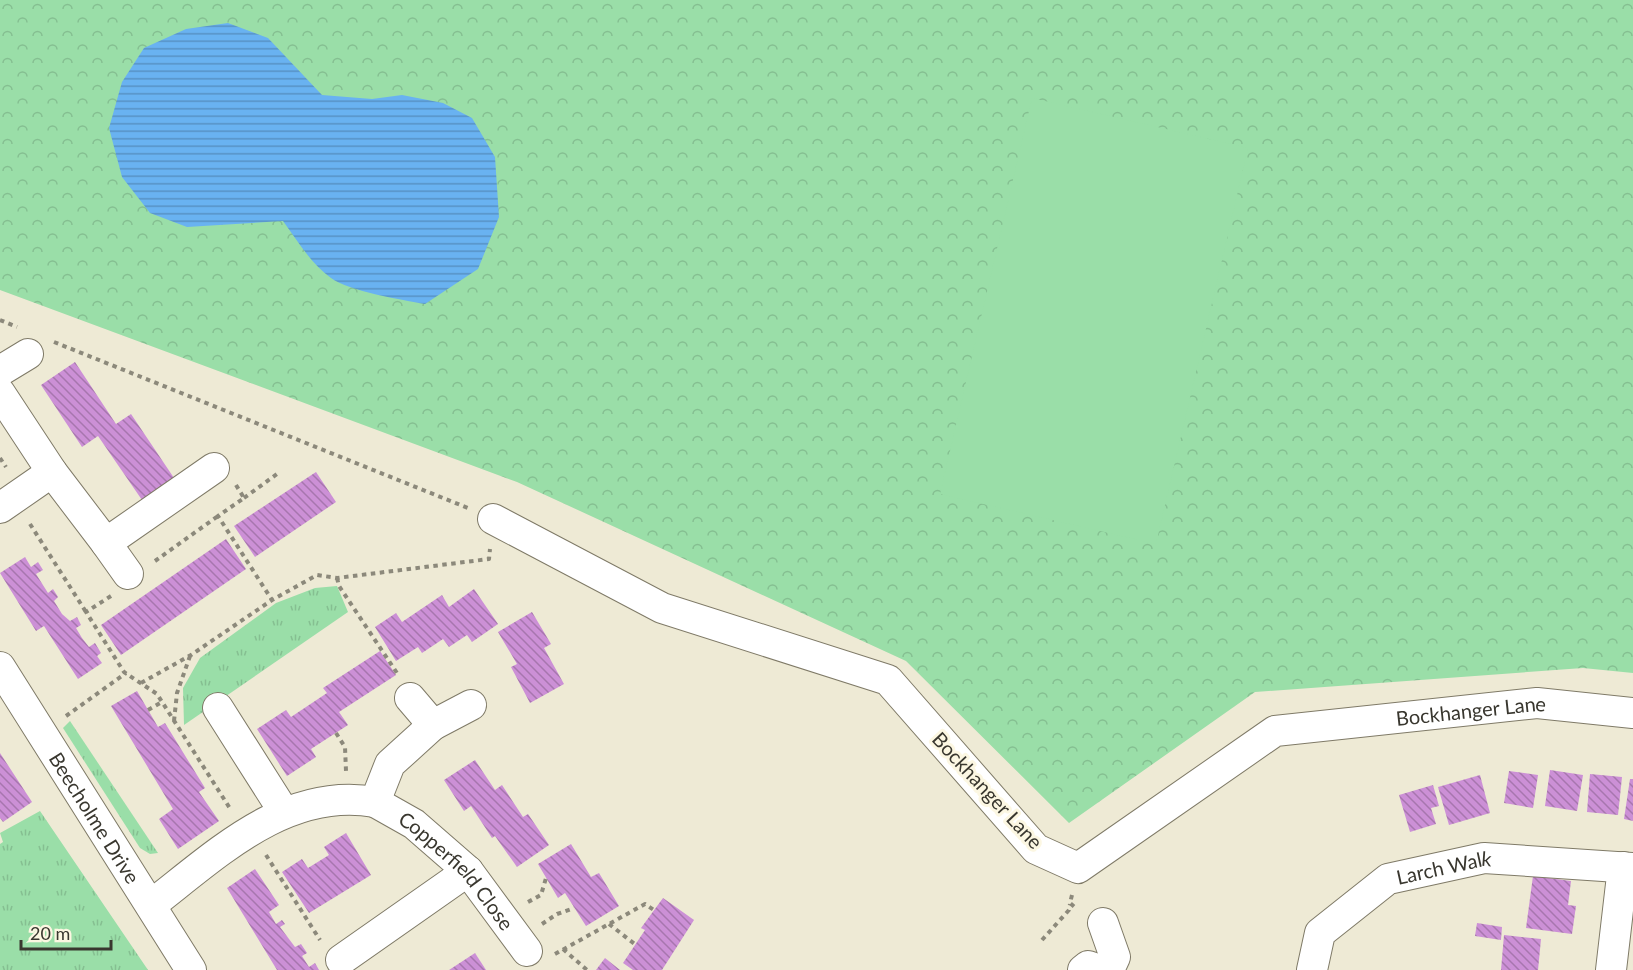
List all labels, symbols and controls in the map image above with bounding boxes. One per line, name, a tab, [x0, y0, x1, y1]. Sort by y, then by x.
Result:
street label: Bockhanger Lane	[1395, 691, 1547, 730]
street label: Bockhanger Lane	[928, 727, 1048, 853]
street label: Beecholme Drive	[45, 747, 145, 888]
street label: Copperfield Close	[395, 806, 519, 934]
street label: Larch Walk	[1394, 846, 1493, 889]
scale bar	[21, 913, 111, 951]
text: 20 m	[30, 922, 70, 944]

